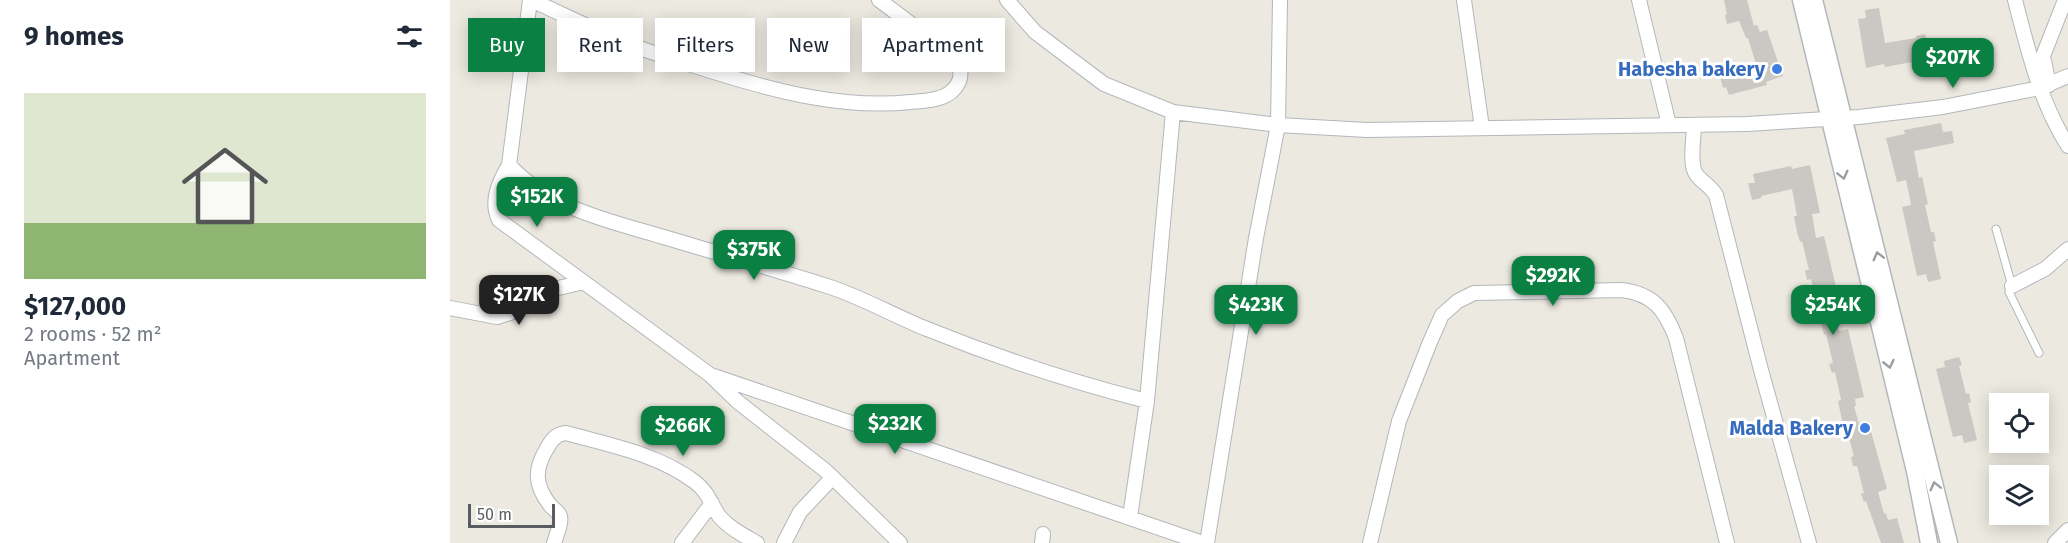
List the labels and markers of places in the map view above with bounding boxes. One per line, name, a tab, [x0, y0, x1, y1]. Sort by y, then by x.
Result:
pin: $207K	[1911, 38, 1995, 89]
place label: Habesha bakery	[1618, 57, 1766, 81]
marker: Habesha bakery	[1770, 62, 1784, 76]
pin: $152K	[495, 177, 579, 228]
pin: $375K	[712, 230, 796, 281]
pin: $292K	[1511, 256, 1595, 307]
pin: $127K	[477, 275, 561, 326]
pin: $423K	[1214, 285, 1298, 336]
pin: $254K	[1791, 285, 1875, 336]
pin: $232K	[853, 404, 937, 455]
pin: $266K	[641, 406, 725, 457]
place label: Malda Bakery	[1729, 416, 1854, 440]
marker: Malda Bakery	[1858, 421, 1872, 435]

